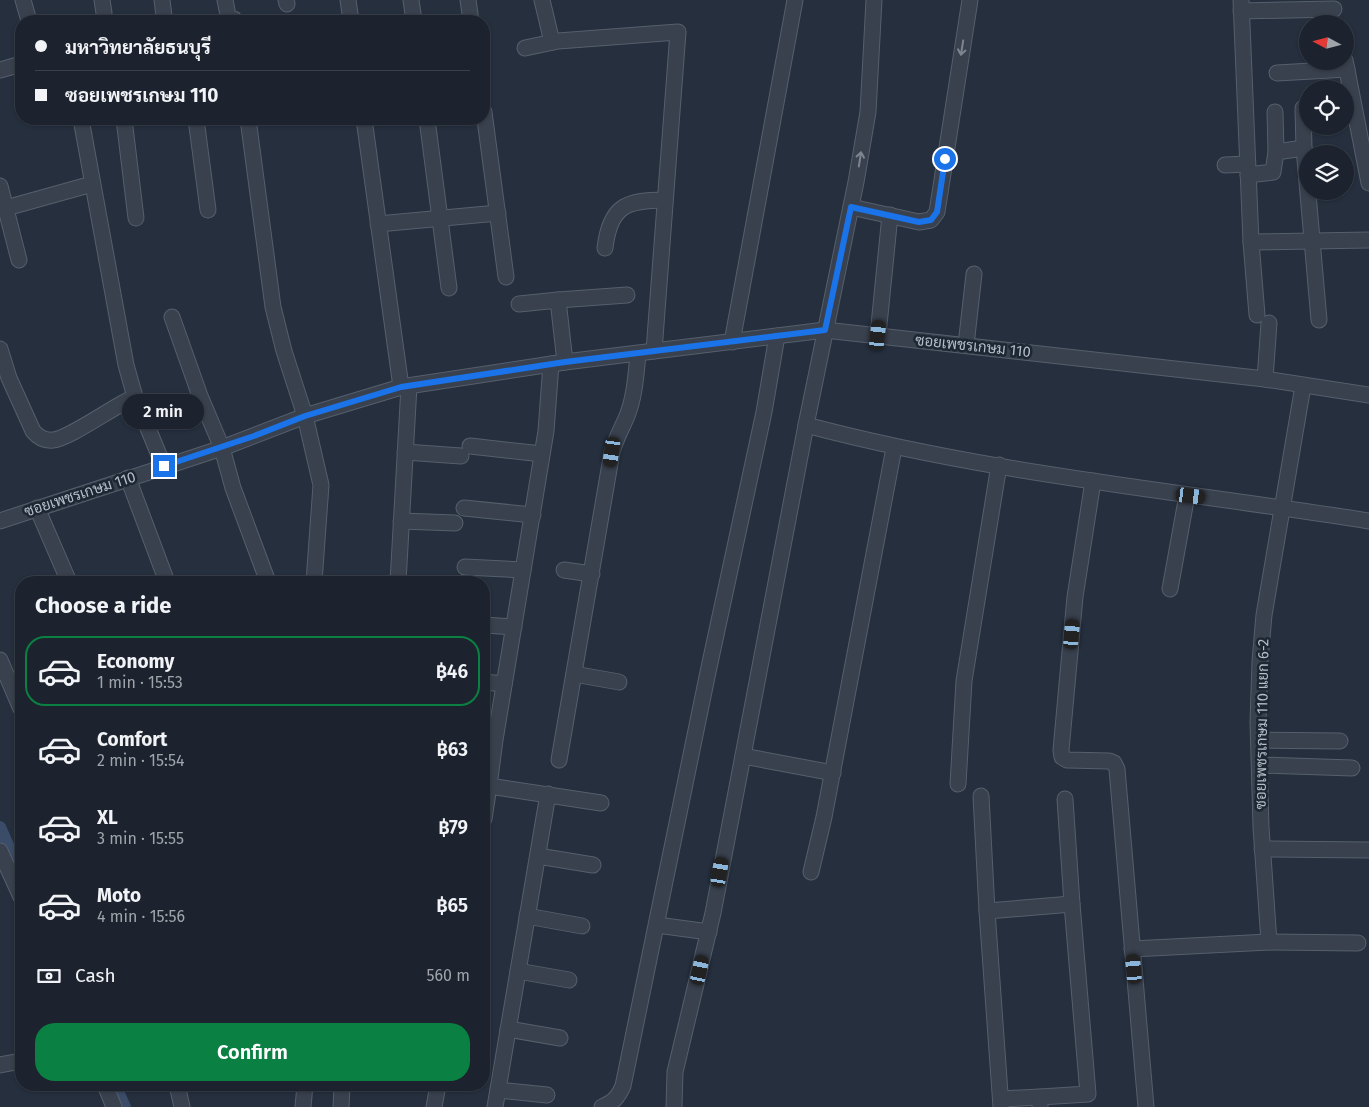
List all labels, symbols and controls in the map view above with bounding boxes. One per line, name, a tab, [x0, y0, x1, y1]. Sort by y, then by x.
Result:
north arrow	[1299, 15, 1354, 70]
map controls	[1299, 15, 1354, 200]
text: มหาวิทยาลัยธนบุรี	[65, 36, 211, 59]
one-way arrow	[957, 40, 967, 56]
button: locate	[1299, 80, 1354, 135]
text: ซอยเพชรเกษม 110	[65, 84, 218, 107]
button: layers	[1299, 145, 1354, 200]
route start	[934, 148, 956, 170]
one-way arrow	[855, 151, 865, 167]
car	[868, 319, 887, 351]
street label: ซอยเพชรเกษม 110	[914, 331, 1032, 361]
callout: 2 min	[123, 394, 205, 428]
text: 2 min	[143, 402, 183, 421]
car	[602, 436, 621, 468]
route end	[153, 455, 175, 477]
street label: ซอยเพชรเกษม 110	[22, 467, 138, 521]
car	[1175, 487, 1206, 505]
text: Choose a ride	[35, 592, 171, 619]
car	[1063, 618, 1080, 650]
street label: ซอยเพชรเกษม 110 แยก 6-2	[1252, 639, 1272, 809]
icon: car	[37, 649, 82, 694]
text: Economy	[97, 650, 174, 673]
text: ฿46	[436, 660, 468, 683]
text: 1 min · 15:53	[97, 673, 183, 692]
icon: car	[37, 727, 82, 772]
text: Comfort	[97, 728, 167, 751]
text: ฿63	[436, 738, 468, 761]
text: 2 min · 15:54	[97, 751, 184, 770]
icon: car	[37, 805, 82, 850]
text: XL	[97, 806, 118, 829]
text: ฿79	[438, 816, 468, 839]
text: 3 min · 15:55	[97, 829, 184, 848]
car	[710, 856, 729, 888]
icon: car	[37, 883, 82, 928]
text: Moto	[97, 884, 141, 907]
text: ฿65	[436, 894, 468, 917]
text: 4 min · 15:56	[97, 907, 185, 926]
car	[1125, 953, 1142, 985]
car	[689, 954, 710, 986]
icon: cash	[35, 962, 63, 990]
text: Cash	[75, 964, 116, 987]
text: 560 m	[427, 966, 470, 985]
button: Confirm	[35, 1023, 470, 1081]

